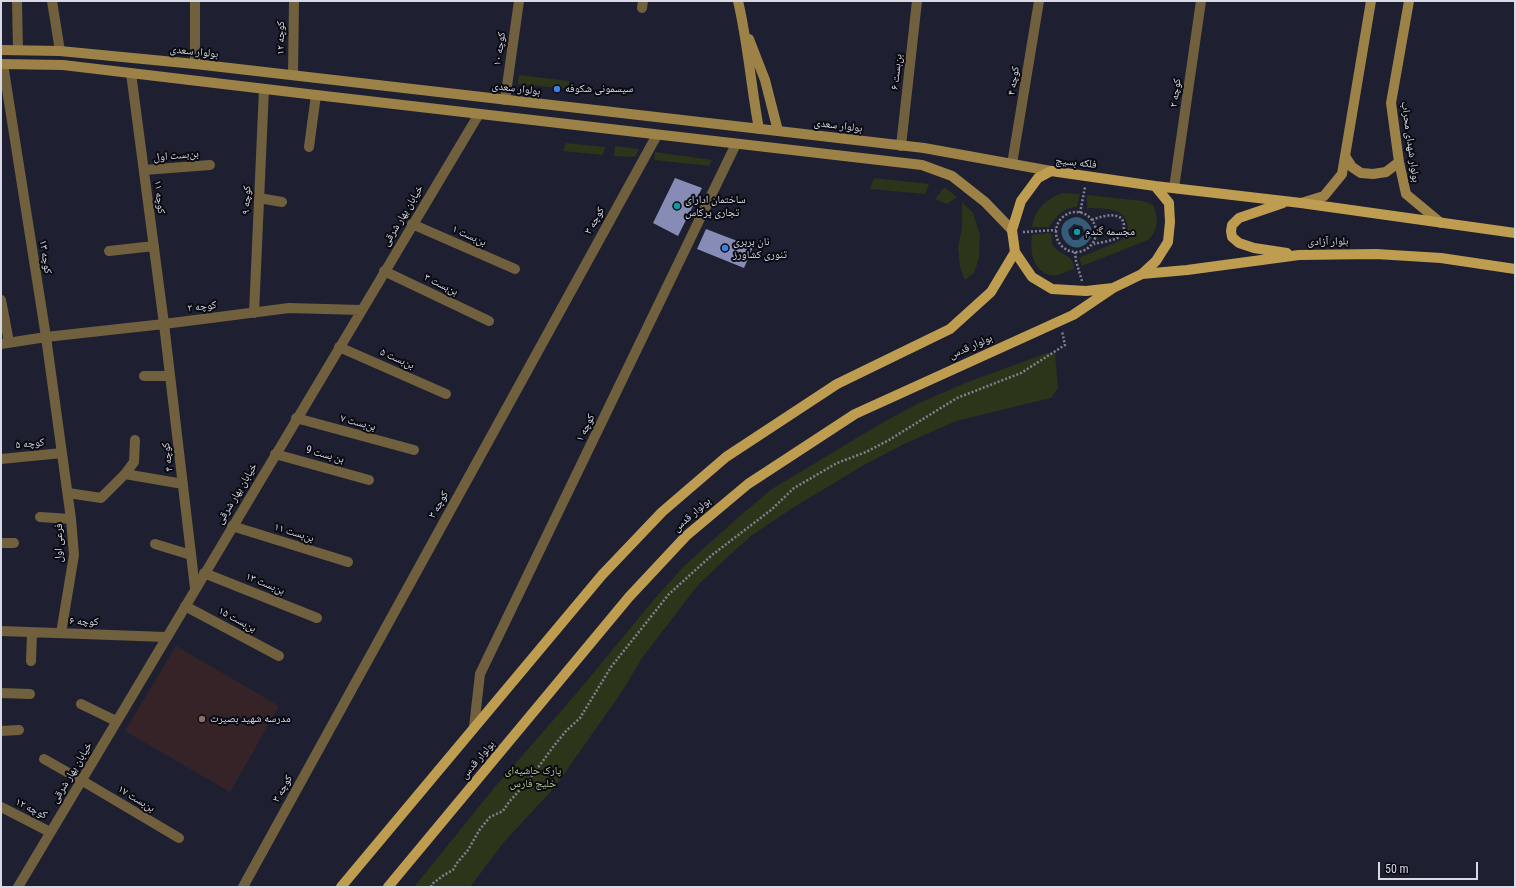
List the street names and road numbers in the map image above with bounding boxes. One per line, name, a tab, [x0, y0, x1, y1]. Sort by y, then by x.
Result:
street label: کوچه ۱۲	[274, 21, 288, 55]
street label: کوچه ۱۰	[491, 31, 509, 67]
street label: بولوار سعدی	[169, 43, 219, 61]
street label: بن‌بست ۶	[889, 53, 905, 91]
street label: کوچه ۴	[1005, 66, 1023, 96]
street label: کوچه ۲	[1167, 78, 1185, 108]
street label: بولوار سعدی	[491, 79, 541, 99]
street label: بولوار شهدای محراب	[1398, 101, 1422, 183]
street label: بولوار سعدی	[813, 116, 863, 136]
street label: بن‌بست اول	[153, 147, 199, 165]
street label: فلکه بسیج	[1055, 154, 1097, 172]
street label: کوچه ۱۱	[150, 179, 168, 215]
street label: خیابان بهار شرقی	[380, 183, 426, 249]
street label: کوچه ۹	[240, 185, 254, 215]
street label: کوچه ۳	[582, 205, 608, 237]
street label: بن‌بست ۱	[450, 223, 488, 249]
street label: بلوار آزادی	[1307, 235, 1349, 249]
street label: کوچه ۱۳	[36, 239, 54, 275]
street label: بن‌بست ۳	[422, 271, 460, 299]
street label: کوچه ۲	[187, 299, 217, 315]
street label: بولوار قدس	[947, 332, 995, 362]
street label: بن‌بست ۵	[378, 346, 416, 372]
street label: بن‌بست ۷	[339, 412, 377, 434]
street label: کوچه ۱	[574, 412, 598, 444]
street label: کوچه ۵	[15, 436, 45, 452]
street label: کوچه ۴	[160, 442, 176, 472]
street label: بن بست 9	[304, 444, 346, 466]
street label: خیابان بهار شرقی	[214, 461, 260, 527]
street label: کوچه ۳	[426, 489, 452, 521]
street label: بولوار قدس	[670, 495, 714, 535]
street label: بن‌بست ۱۱	[272, 521, 316, 545]
street label: فرعی اول	[52, 523, 66, 563]
street label: بن‌بست ۱۳	[243, 570, 287, 598]
street label: بن‌بست ۱۵	[216, 605, 258, 635]
street label: کوچه ۶	[69, 615, 99, 629]
street label: بولوار قدس	[458, 738, 498, 782]
street label: خیابان بهار شرقی	[49, 740, 95, 806]
street label: کوچه ۳	[270, 773, 296, 805]
street label: بن‌بست ۱۷	[115, 783, 157, 815]
street label: کوچه ۱۲	[13, 796, 49, 822]

